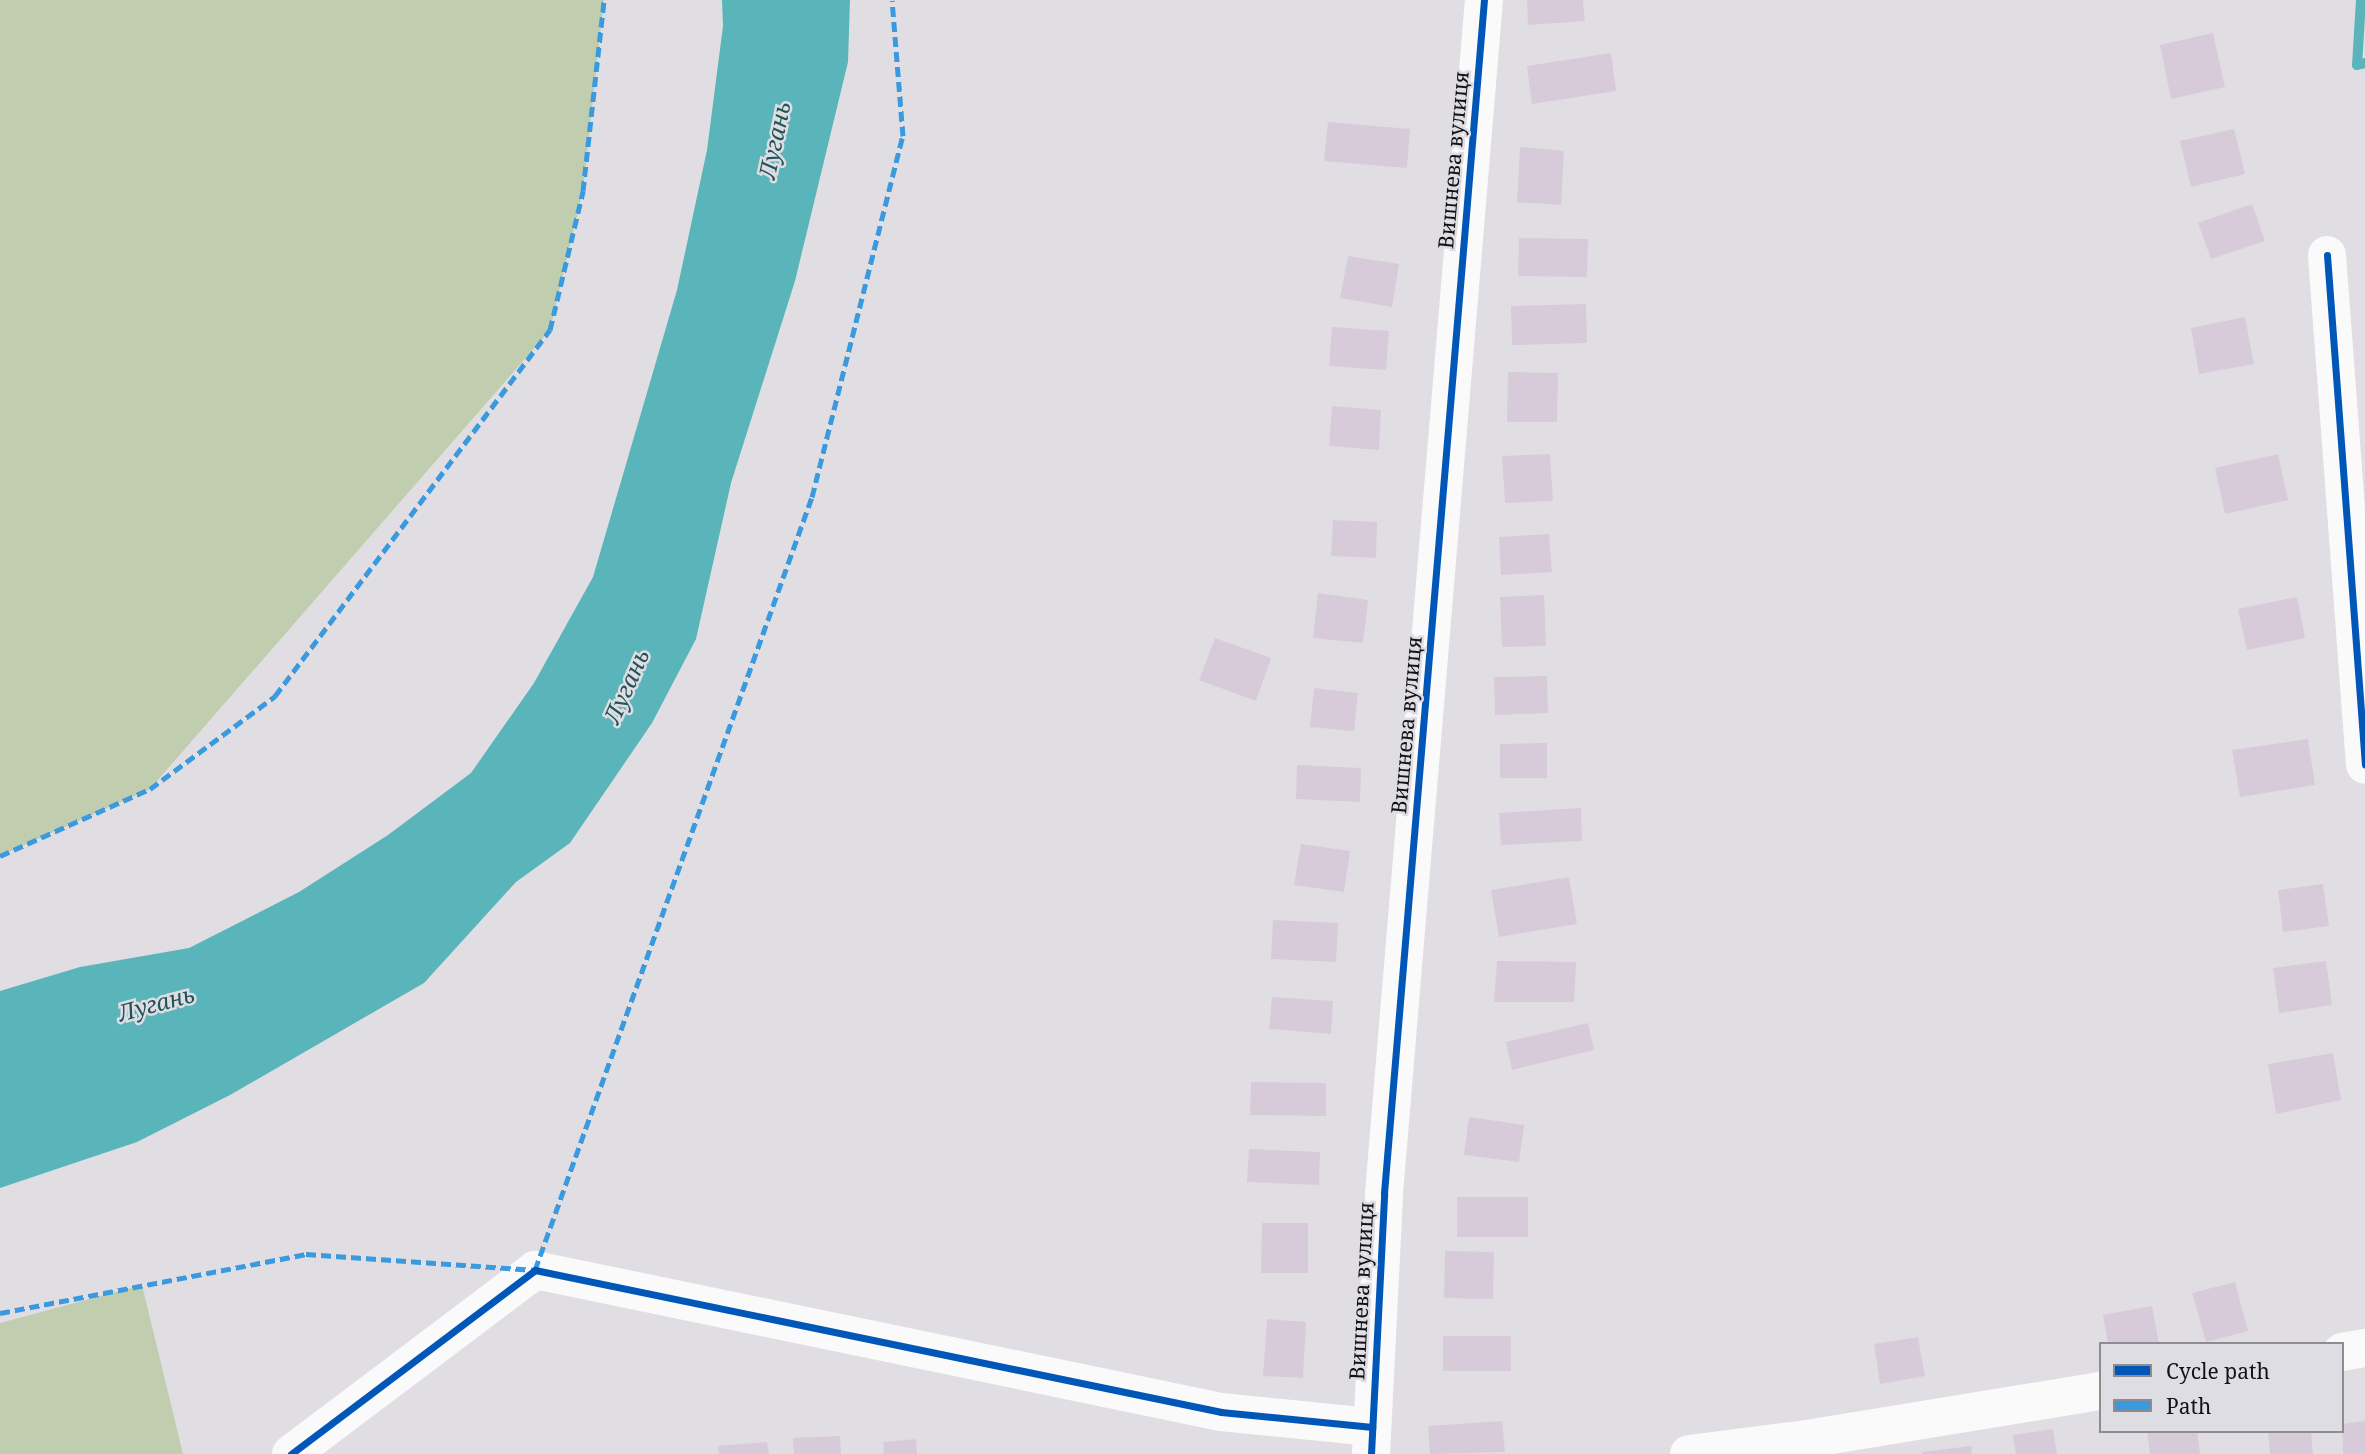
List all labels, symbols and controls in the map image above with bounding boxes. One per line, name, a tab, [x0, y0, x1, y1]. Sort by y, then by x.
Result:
street label: Вишнева вулиця	[1433, 70, 1473, 250]
water label: Лугань	[752, 99, 796, 181]
street label: Вишнева вулиця	[1386, 635, 1426, 815]
water label: Лугань	[597, 645, 655, 727]
water label: Лугань	[115, 980, 197, 1026]
street label: Вишнева вулиця	[1344, 1201, 1378, 1381]
legend	[2099, 1342, 2344, 1433]
text: Cycle path	[2166, 1357, 2270, 1385]
text: Path	[2166, 1392, 2211, 1420]

